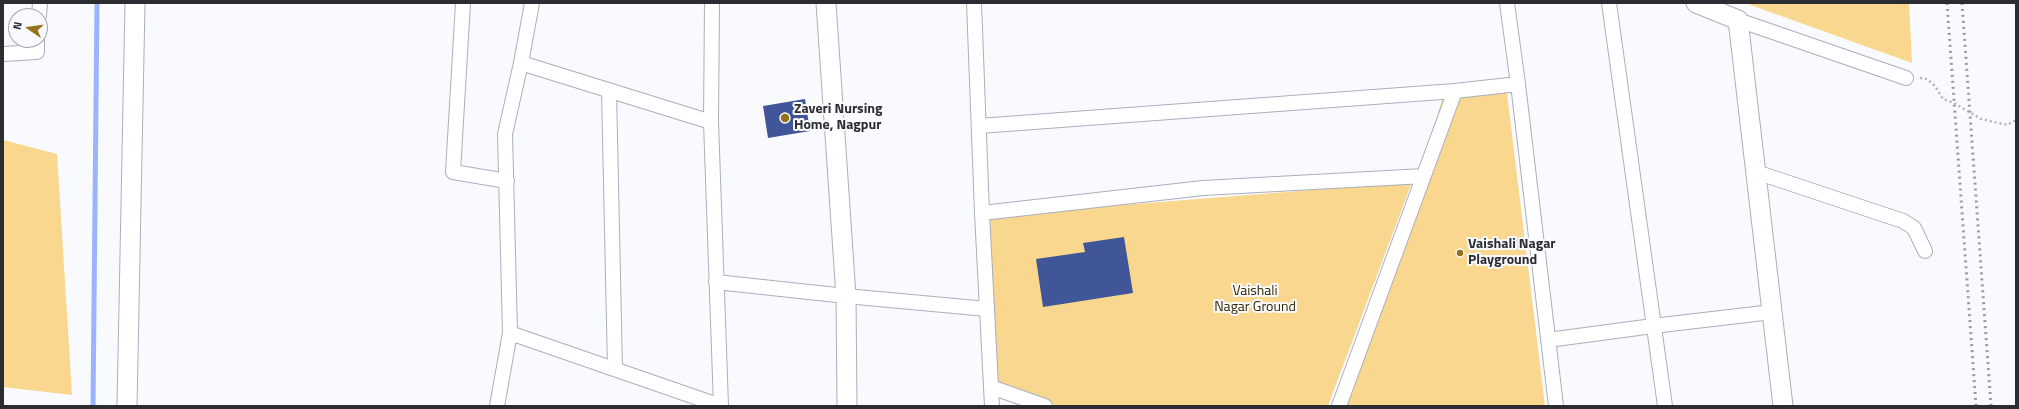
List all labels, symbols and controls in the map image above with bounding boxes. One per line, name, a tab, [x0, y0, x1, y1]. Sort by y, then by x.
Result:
north arrow	[8, 8, 48, 48]
text: N	[9, 20, 26, 31]
place label: Zaveri Nursing Home, Nagpur	[794, 102, 883, 134]
marker: Zaveri Nursing Home, Nagpur	[779, 112, 791, 124]
place label: Vaishali Nagar Playground	[1468, 237, 1556, 270]
marker: Vaishali Nagar Playground	[1455, 248, 1465, 258]
park label: Vaishali Nagar Ground	[1214, 284, 1296, 316]

